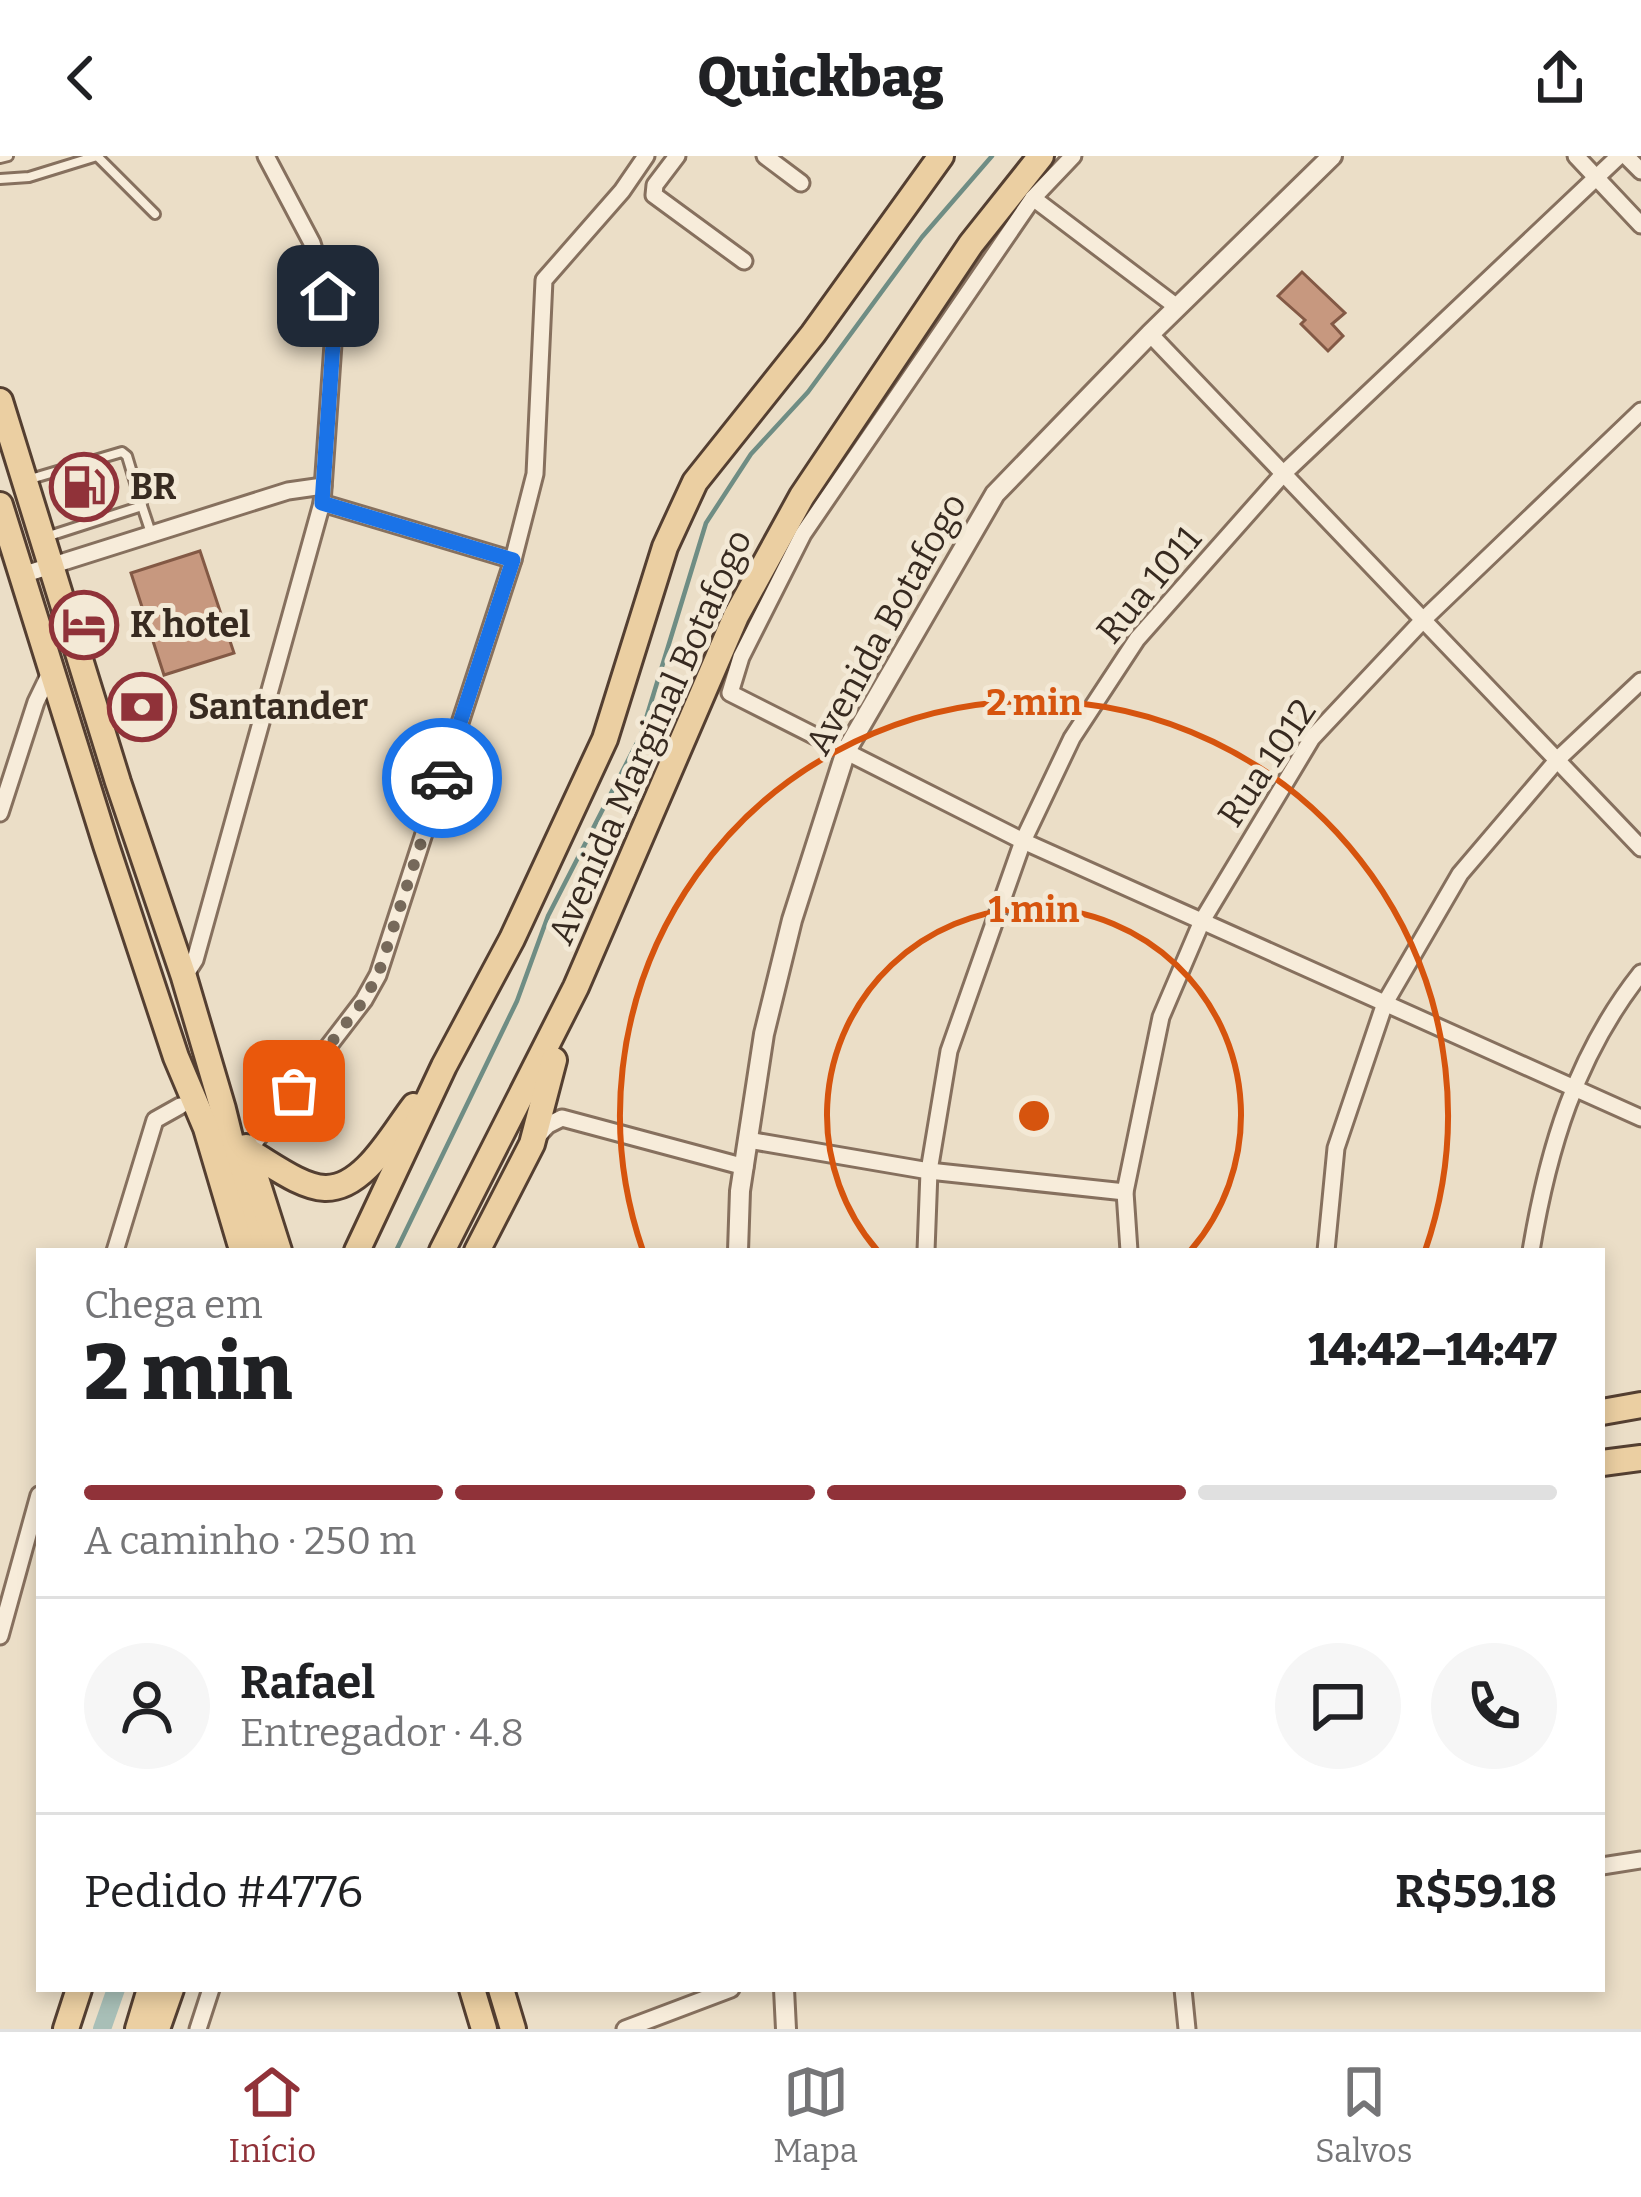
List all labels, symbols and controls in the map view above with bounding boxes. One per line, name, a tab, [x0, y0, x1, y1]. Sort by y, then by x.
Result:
icon: back	[48, 45, 114, 111]
icon: share	[1527, 45, 1593, 111]
text: Quickbag	[697, 46, 944, 110]
pin	[277, 245, 379, 347]
icon: home	[295, 263, 361, 329]
fuel station icon: BR	[49, 452, 119, 522]
place label: BR	[130, 465, 177, 509]
street label: Avenida Botafogo	[796, 486, 976, 762]
street label: Rua 1011	[1087, 517, 1211, 652]
street label: Avenida Marginal Botafogo	[539, 523, 761, 951]
hotel icon: K hotel	[49, 590, 119, 660]
place label: K hotel	[130, 603, 250, 647]
bank icon: Santander	[107, 672, 177, 742]
text: 2 min	[986, 681, 1082, 725]
place label: Santander	[188, 685, 368, 729]
street label: Rua 1012	[1208, 691, 1326, 835]
courier	[382, 718, 502, 838]
icon: car	[409, 745, 475, 811]
text: 1 min	[988, 888, 1080, 932]
pin	[243, 1040, 345, 1142]
icon: bag	[261, 1058, 327, 1124]
centre of rings	[1013, 1095, 1055, 1137]
text: Chega em	[84, 1282, 263, 1328]
text: 14:42–14:47	[1308, 1323, 1557, 1377]
text: 2 min	[84, 1326, 293, 1420]
text: A caminho · 250 m	[84, 1518, 416, 1564]
button: person	[84, 1643, 210, 1769]
button: chat	[1275, 1643, 1401, 1769]
button: phone	[1431, 1643, 1557, 1769]
text: Rafael	[240, 1656, 375, 1710]
text: Entregador · 4.8	[240, 1710, 524, 1756]
text: Pedido #4776	[84, 1865, 363, 1919]
text: R$59.18	[1395, 1865, 1557, 1919]
tab: Início	[229, 2059, 316, 2171]
tab: Mapa	[773, 2059, 858, 2171]
tab: Salvos	[1315, 2059, 1412, 2171]

